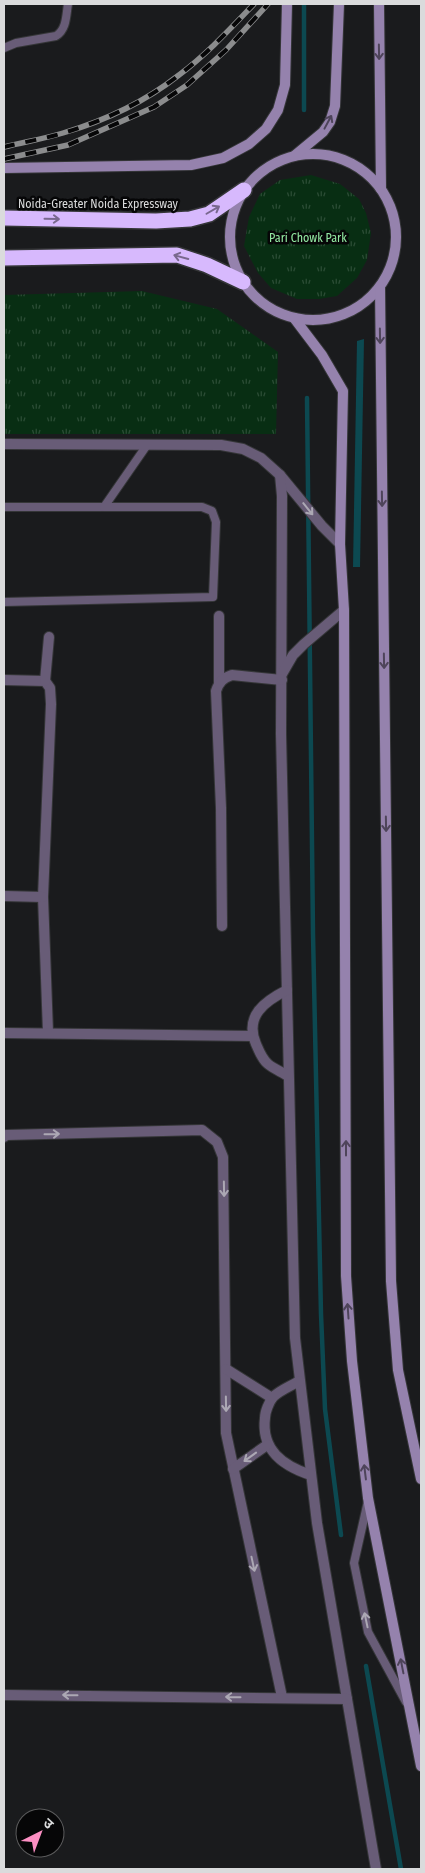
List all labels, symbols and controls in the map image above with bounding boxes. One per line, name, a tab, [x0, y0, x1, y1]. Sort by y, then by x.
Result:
one-way arrow	[374, 44, 384, 60]
one-way arrow	[324, 116, 334, 130]
street label: Noida-Greater Noida Expressway	[18, 197, 179, 211]
one-way arrow	[206, 205, 220, 215]
one-way arrow	[44, 214, 60, 224]
park label: Pari Chowk Park	[269, 231, 347, 245]
one-way arrow	[174, 252, 190, 261]
one-way arrow	[375, 328, 385, 344]
one-way arrow	[377, 490, 387, 506]
one-way arrow	[302, 502, 314, 515]
one-way arrow	[379, 652, 389, 669]
one-way arrow	[381, 815, 391, 831]
one-way arrow	[44, 1129, 60, 1139]
one-way arrow	[341, 1141, 351, 1157]
one-way arrow	[219, 1181, 228, 1197]
one-way arrow	[344, 1303, 353, 1319]
one-way arrow	[221, 1396, 231, 1412]
one-way arrow	[243, 1452, 257, 1462]
one-way arrow	[360, 1465, 370, 1481]
one-way arrow	[249, 1556, 259, 1572]
one-way arrow	[361, 1613, 370, 1629]
one-way arrow	[397, 1659, 406, 1675]
one-way arrow	[63, 1691, 79, 1700]
one-way arrow	[225, 1692, 242, 1702]
north arrow	[15, 1808, 65, 1858]
text: उ	[40, 1815, 58, 1833]

